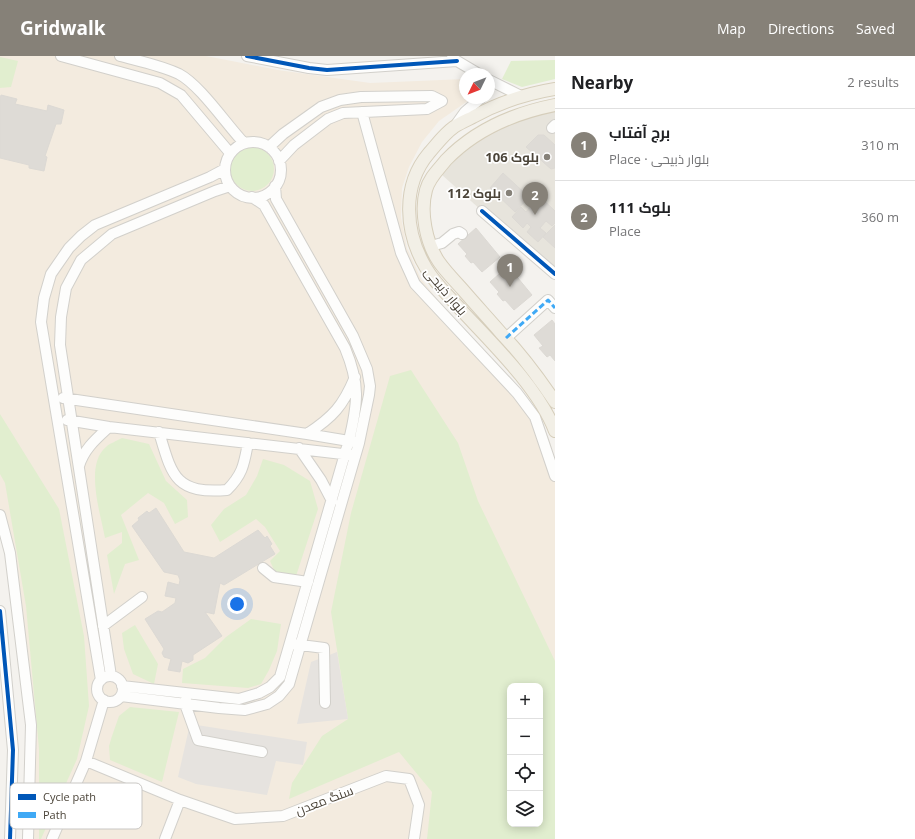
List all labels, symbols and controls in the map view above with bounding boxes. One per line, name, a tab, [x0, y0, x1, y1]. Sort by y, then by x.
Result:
text: Gridwalk	[20, 15, 106, 41]
text: Map	[717, 19, 746, 38]
text: Directions	[768, 19, 834, 38]
text: Saved	[856, 19, 895, 38]
north arrow	[459, 68, 495, 104]
text: Nearby	[571, 71, 633, 94]
text: 2 results	[847, 73, 899, 91]
text: برج آفتاب	[609, 122, 670, 142]
text: 1	[580, 136, 588, 154]
text: 310 m	[861, 136, 899, 154]
place label: بلوک 106	[485, 148, 539, 166]
text: Place · بلوار ذبیحی	[609, 150, 709, 168]
marker: بلوک 106	[542, 152, 552, 162]
pin: 2	[522, 182, 548, 215]
place label: بلوک 112	[447, 184, 501, 202]
marker: بلوک 112	[504, 188, 514, 198]
text: بلوک 111	[609, 197, 671, 217]
text: 2	[580, 208, 588, 226]
text: 360 m	[861, 208, 899, 226]
text: Place	[609, 222, 641, 240]
pin: 1	[497, 254, 523, 287]
street label: بلوار ذبیحی	[420, 263, 472, 319]
your location	[227, 594, 247, 614]
map controls	[507, 683, 543, 827]
button: +	[507, 683, 543, 719]
button: −	[507, 719, 543, 755]
button: locate	[507, 755, 543, 791]
street label: سنگ معدن	[292, 781, 356, 819]
legend	[10, 783, 142, 829]
text: Cycle path	[43, 789, 96, 804]
button: layers	[507, 791, 543, 827]
text: Path	[43, 807, 66, 822]

